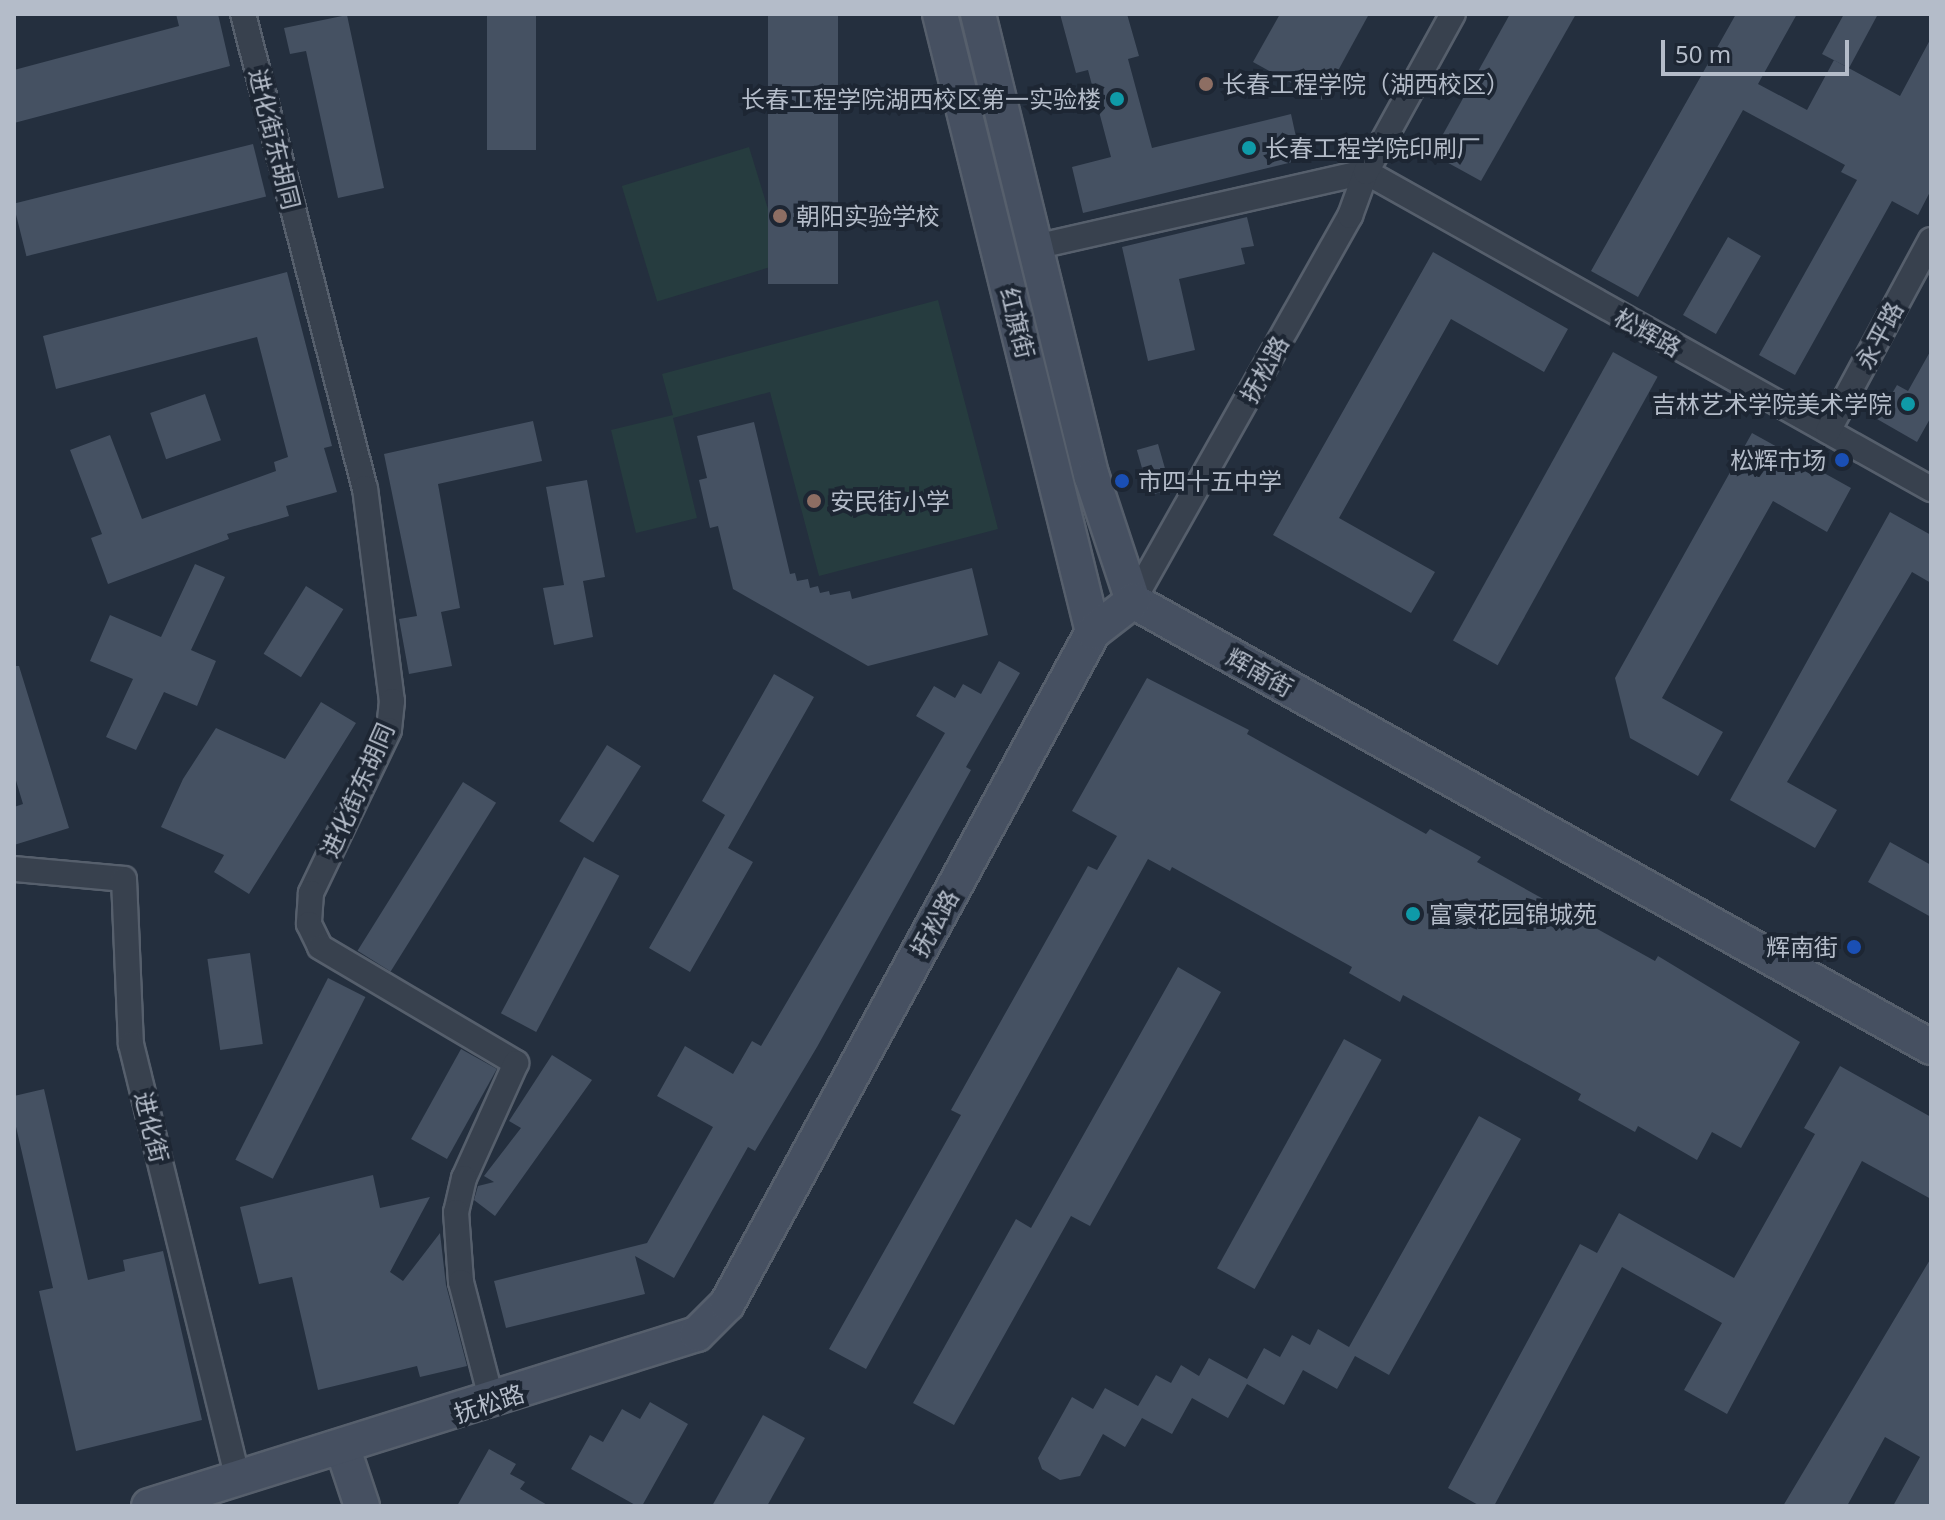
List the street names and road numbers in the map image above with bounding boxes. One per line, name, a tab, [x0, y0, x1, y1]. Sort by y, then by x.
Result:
street label: 进化街东胡同	[244, 66, 306, 212]
street label: 红旗街	[995, 285, 1041, 361]
street label: 永平路	[1849, 296, 1909, 374]
street label: 松辉路	[1610, 302, 1686, 362]
street label: 抚松路	[1234, 331, 1294, 407]
street label: 辉南街	[1222, 642, 1298, 702]
street label: 进化街东胡同	[315, 718, 399, 862]
street label: 抚松路	[904, 885, 964, 961]
street label: 进化街	[129, 1089, 175, 1165]
street label: 抚松路	[450, 1378, 528, 1428]

